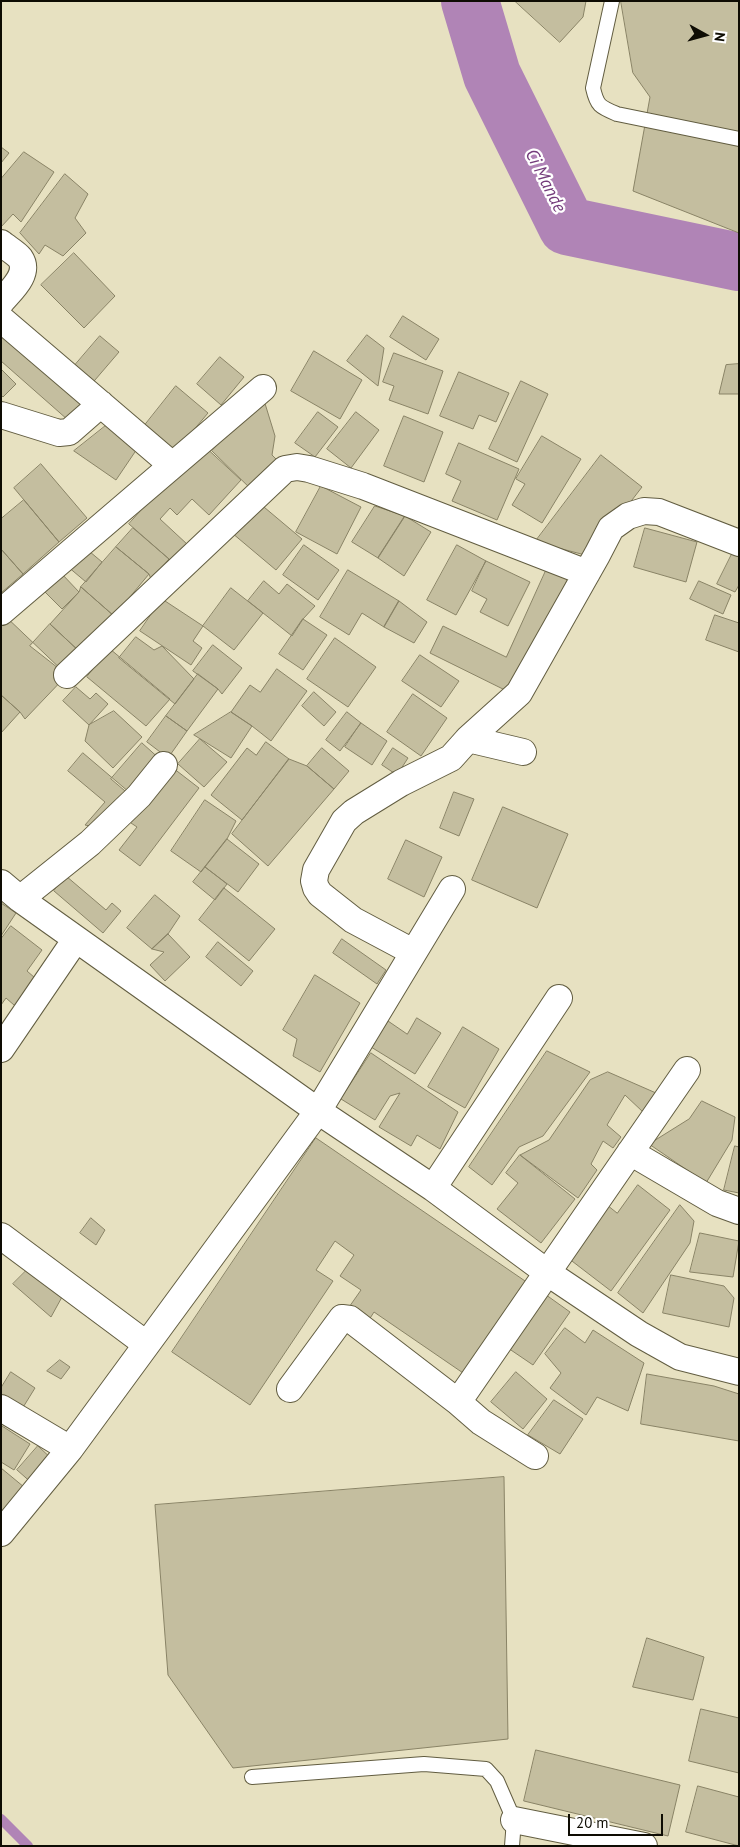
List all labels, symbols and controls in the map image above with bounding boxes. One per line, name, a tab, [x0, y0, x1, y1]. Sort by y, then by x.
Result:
north arrow	[680, 10, 730, 60]
text: N	[710, 31, 729, 42]
water label: Ci Mande	[520, 146, 570, 216]
scale bar	[570, 1804, 665, 1836]
text: 20 m	[576, 1813, 609, 1832]

